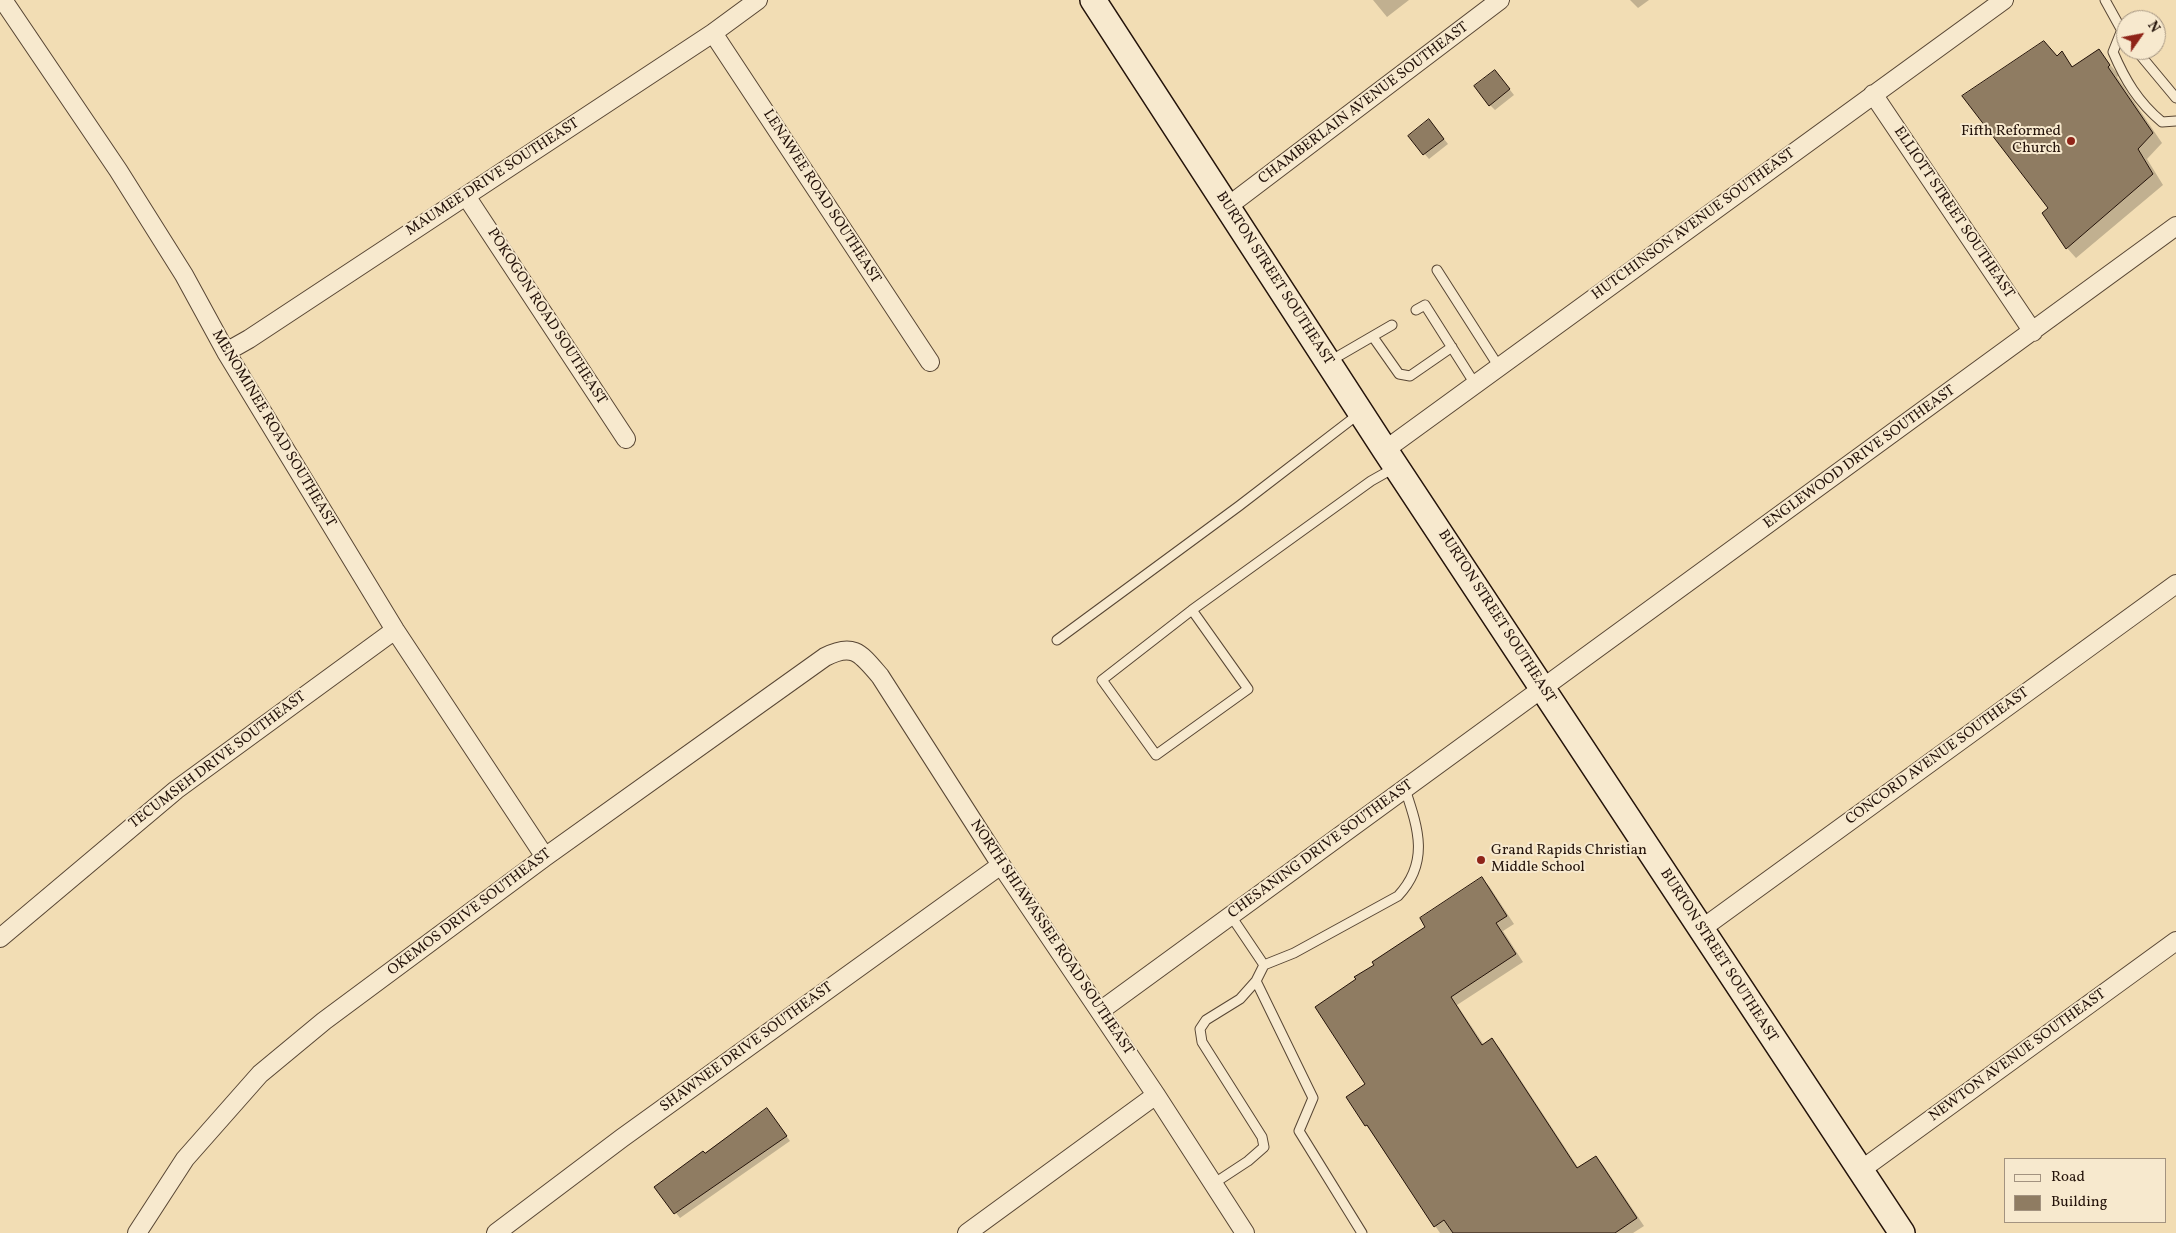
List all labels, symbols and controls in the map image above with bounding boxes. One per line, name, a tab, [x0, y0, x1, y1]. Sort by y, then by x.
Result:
north arrow	[2116, 10, 2166, 60]
text: N	[2142, 18, 2164, 37]
street label: CHAMBERLAIN AVENUE SOUTHEAST	[1255, 19, 1473, 189]
street label: LENAWEE ROAD SOUTHEAST	[758, 107, 884, 287]
street label: MAUMEE DRIVE SOUTHEAST	[403, 115, 583, 241]
place label: Fifth Reformed Church	[1961, 123, 2061, 158]
street label: ELLIOTT STREET SOUTHEAST	[1889, 124, 2017, 302]
marker: Fifth Reformed Church	[2065, 135, 2077, 147]
street label: HUTCHINSON AVENUE SOUTHEAST	[1589, 145, 1799, 305]
street label: BURTON STREET SOUTHEAST	[1211, 189, 1337, 369]
street label: POKOGON ROAD SOUTHEAST	[482, 225, 610, 409]
street label: MENOMINEE ROAD SOUTHEAST	[207, 327, 339, 531]
street label: ENGLEWOOD DRIVE SOUTHEAST	[1761, 382, 1959, 534]
street label: BURTON STREET SOUTHEAST	[1433, 527, 1559, 707]
street label: CONCORD AVENUE SOUTHEAST	[1843, 684, 2033, 830]
street label: TECUMSEH DRIVE SOUTHEAST	[126, 689, 310, 833]
street label: CHESANING DRIVE SOUTHEAST	[1225, 777, 1417, 923]
street label: NORTH SHIAWASSEE ROAD SOUTHEAST	[965, 817, 1137, 1059]
place label: Grand Rapids Christian Middle School	[1491, 842, 1647, 877]
street label: OKEMOS DRIVE SOUTHEAST	[385, 846, 555, 980]
marker: Grand Rapids Christian Middle School	[1475, 854, 1487, 866]
street label: BURTON STREET SOUTHEAST	[1655, 866, 1781, 1046]
street label: SHAWNEE DRIVE SOUTHEAST	[657, 979, 837, 1117]
street label: NEWTON AVENUE SOUTHEAST	[1926, 986, 2110, 1126]
legend	[2004, 1158, 2166, 1223]
text: Road	[2051, 1167, 2085, 1188]
text: Building	[2051, 1192, 2107, 1213]

